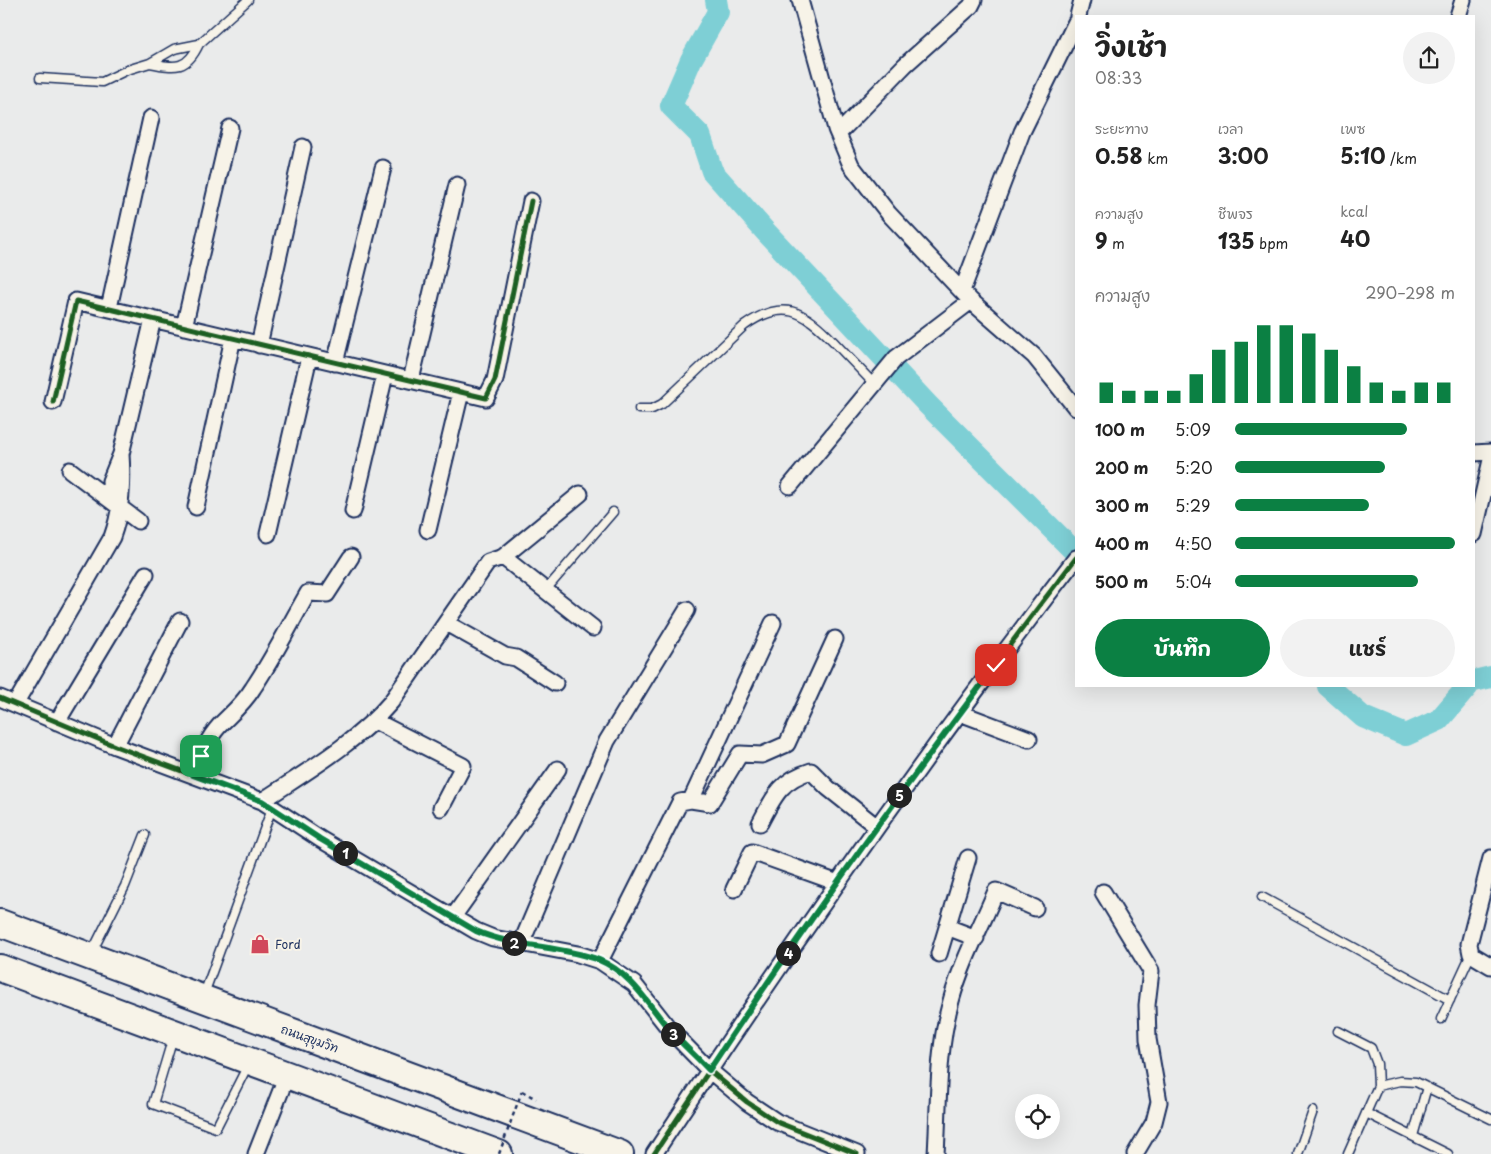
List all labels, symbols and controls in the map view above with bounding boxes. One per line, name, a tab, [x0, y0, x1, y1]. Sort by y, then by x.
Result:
text: วิ่งเช้า	[1095, 24, 1167, 67]
button: share	[1403, 32, 1455, 84]
text: 08:33	[1095, 65, 1142, 89]
text: ระยะทาง	[1095, 118, 1148, 139]
text: เวลา	[1218, 118, 1244, 139]
text: เพซ	[1340, 118, 1365, 139]
text: 0.58	[1095, 139, 1143, 171]
text: 3:00	[1218, 139, 1268, 171]
text: 5:10	[1340, 139, 1386, 171]
text: km	[1143, 148, 1168, 169]
text: /km	[1386, 148, 1417, 169]
text: kcal	[1340, 201, 1368, 222]
text: ความสูง	[1095, 203, 1143, 224]
text: ชีพจร	[1218, 203, 1253, 224]
text: 40	[1340, 222, 1370, 254]
text: 9	[1095, 224, 1108, 256]
text: 135	[1218, 224, 1255, 256]
text: m	[1108, 233, 1125, 254]
text: bpm	[1255, 233, 1288, 254]
text: 290–298 m	[1365, 280, 1455, 304]
text: ความสูง	[1095, 283, 1150, 307]
text: 100 m	[1095, 417, 1145, 441]
text: 5:09	[1175, 417, 1211, 441]
text: 200 m	[1095, 455, 1149, 479]
text: 5:20	[1175, 455, 1213, 479]
text: 300 m	[1095, 493, 1149, 517]
text: 5:29	[1175, 493, 1210, 517]
text: 400 m	[1095, 531, 1149, 555]
text: 4:50	[1175, 531, 1212, 555]
text: 500 m	[1095, 569, 1148, 593]
text: 5:04	[1175, 569, 1212, 593]
button: บันทึก	[1095, 619, 1270, 677]
button: แชร์	[1280, 619, 1455, 677]
pin	[975, 644, 1017, 686]
icon: check	[982, 651, 1010, 679]
pin	[180, 735, 222, 777]
icon: arrive	[187, 742, 215, 770]
pin: 5	[886, 782, 912, 808]
text: 5	[895, 785, 904, 806]
pin: 1	[332, 840, 358, 866]
text: 1	[342, 843, 349, 864]
pin: 2	[502, 930, 526, 956]
shop icon: Ford	[249, 933, 271, 955]
text: 2	[510, 933, 519, 954]
place label: Ford	[275, 935, 301, 953]
pin: 4	[776, 940, 800, 966]
text: 4	[784, 943, 793, 964]
street label: ถนนสุขุมวิท	[278, 1019, 341, 1058]
pin: 3	[660, 1022, 686, 1046]
text: 3	[669, 1024, 678, 1045]
map controls	[1015, 1094, 1060, 1139]
button: locate	[1015, 1094, 1060, 1139]

